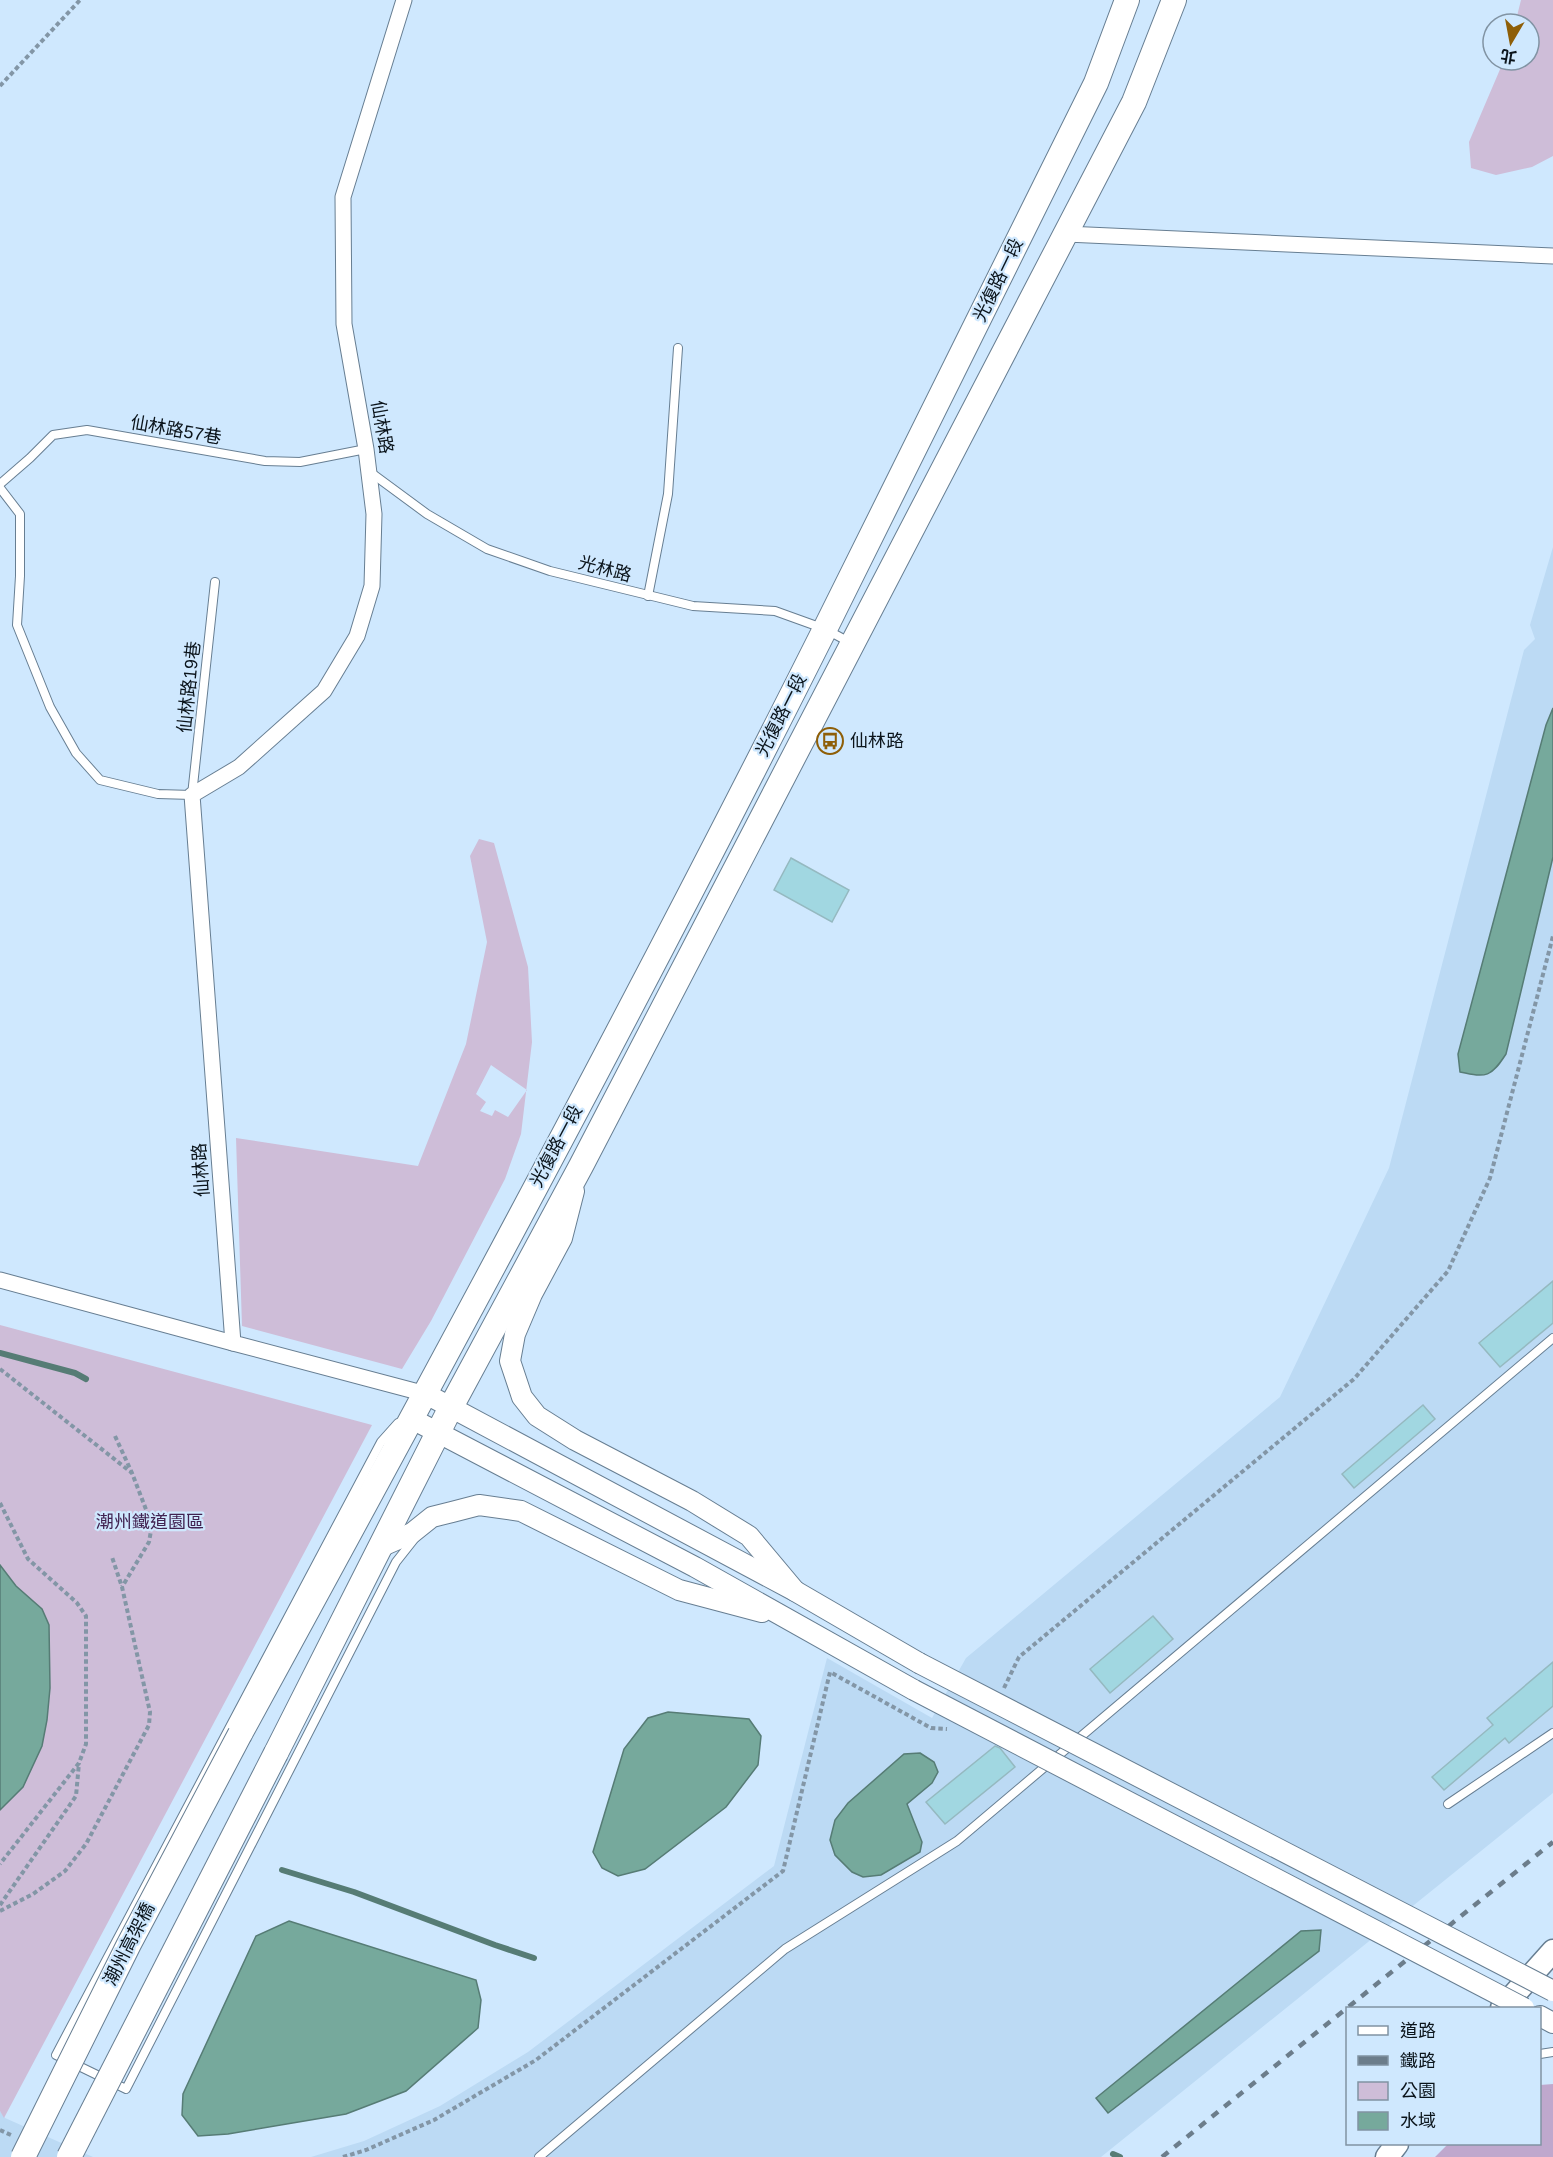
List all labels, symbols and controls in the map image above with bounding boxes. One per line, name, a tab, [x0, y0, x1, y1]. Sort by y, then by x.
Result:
north arrow	[1481, 12, 1541, 72]
text: 北	[1499, 47, 1518, 66]
street label: 光復路一段	[969, 235, 1027, 325]
street label: 仙林路	[367, 399, 397, 455]
street label: 仙林路57巷	[129, 412, 223, 448]
street label: 光林路	[576, 552, 634, 586]
street label: 仙林路19巷	[174, 640, 204, 734]
street label: 光復路一段	[752, 670, 810, 760]
bus stop icon: 仙林路	[815, 726, 845, 756]
place label: 仙林路	[850, 731, 904, 751]
street label: 光復路一段	[526, 1102, 586, 1190]
street label: 仙林路	[189, 1142, 213, 1198]
park label: 潮州鐵道園區	[96, 1512, 204, 1532]
street label: 潮州高架橋	[100, 1899, 158, 1989]
legend	[1346, 2007, 1541, 2145]
text: 道路	[1400, 2021, 1436, 2041]
text: 鐵路	[1400, 2051, 1436, 2071]
text: 公園	[1400, 2081, 1436, 2101]
text: 水域	[1400, 2111, 1436, 2131]

